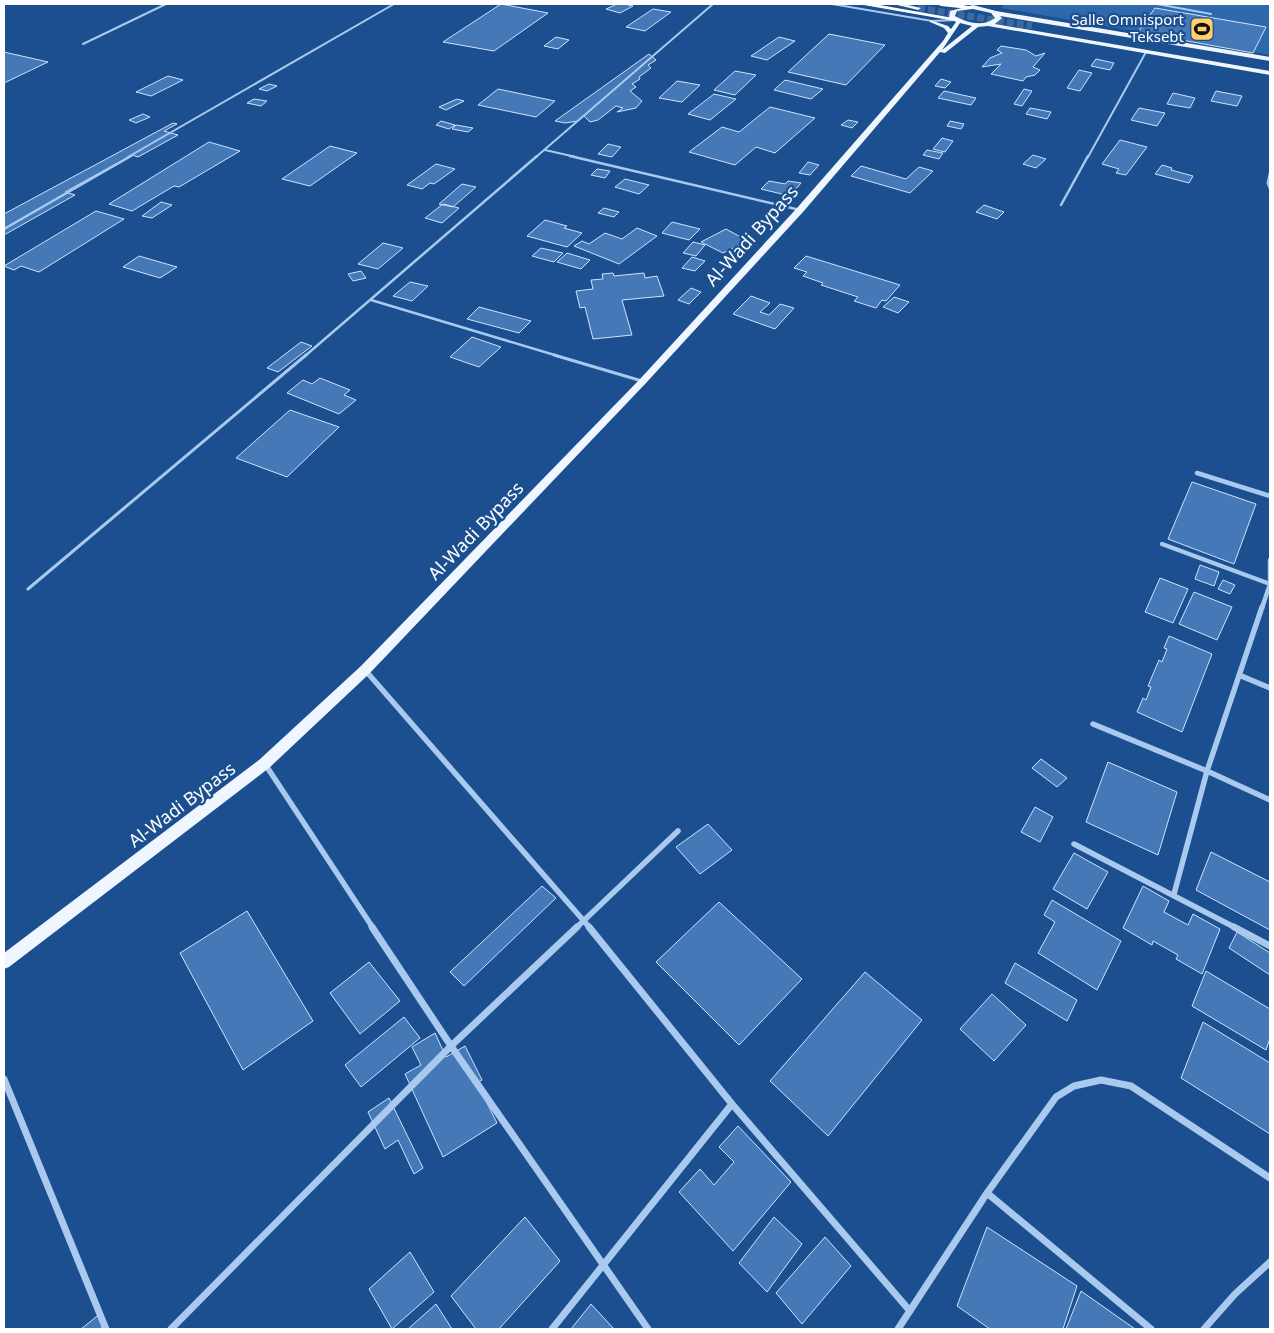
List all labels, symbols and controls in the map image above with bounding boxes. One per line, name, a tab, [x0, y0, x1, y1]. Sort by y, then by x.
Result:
place label: Salle Omnisport Teksebt	[1071, 9, 1185, 46]
sports icon: Salle Omnisport Teksebt	[1189, 16, 1215, 42]
street label: Al-Wadi Bypass	[699, 180, 803, 291]
street label: Al-Wadi Bypass	[422, 476, 528, 585]
street label: Al-Wadi Bypass	[123, 756, 240, 852]

